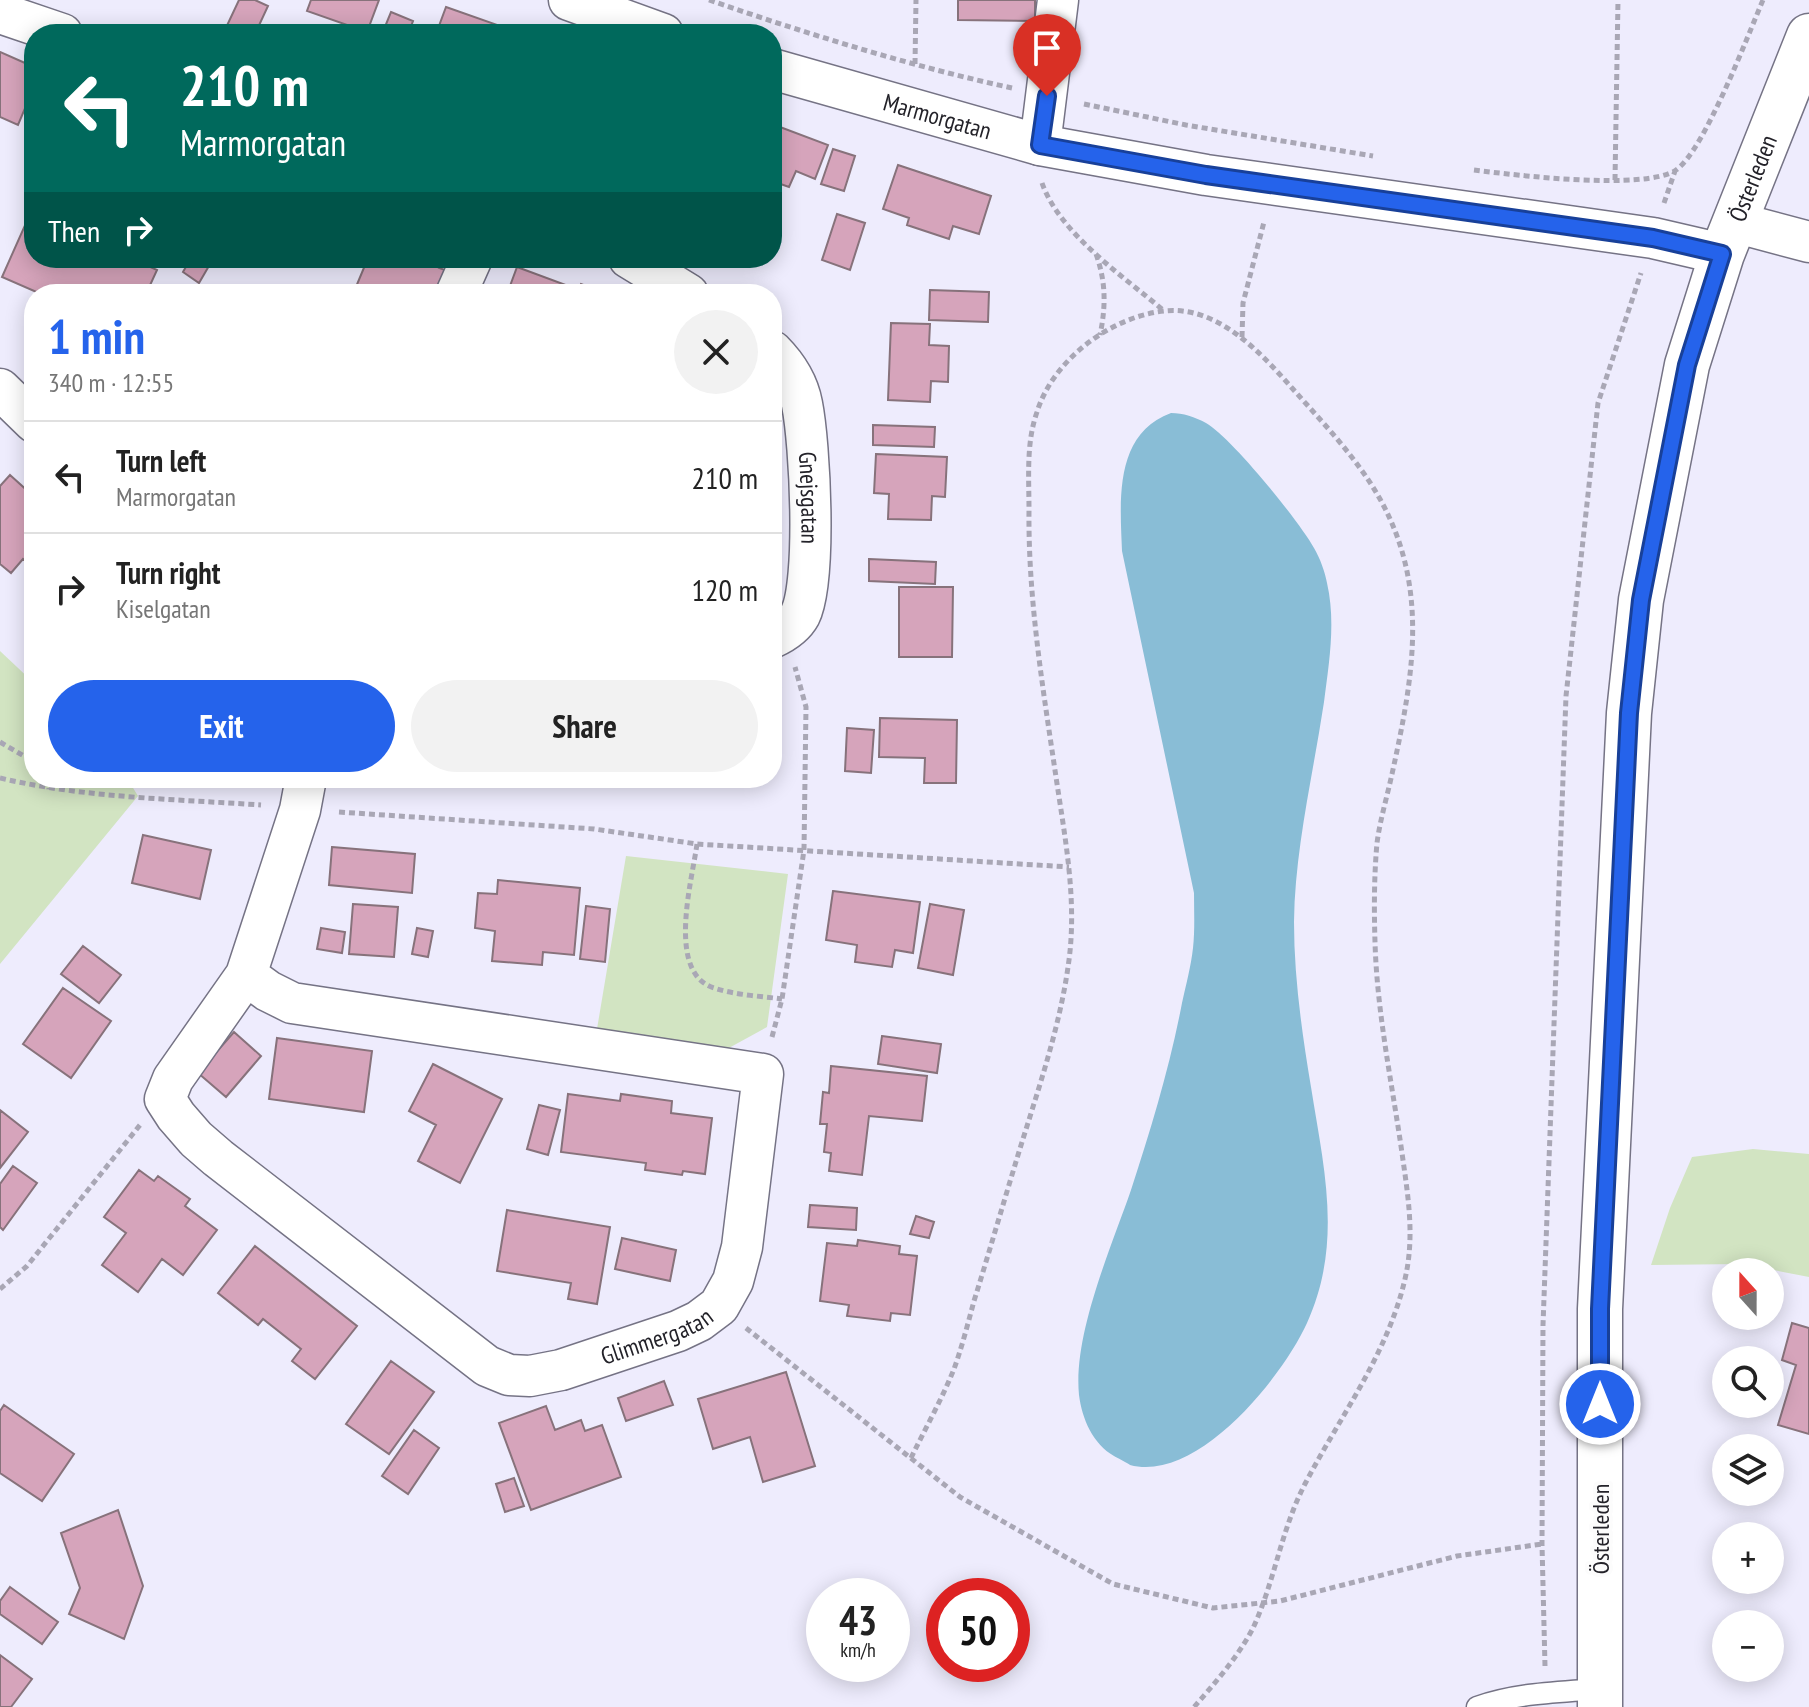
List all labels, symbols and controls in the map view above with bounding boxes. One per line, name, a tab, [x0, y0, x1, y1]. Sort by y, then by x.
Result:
pin	[1013, 14.0, 1081, 96]
icon: arrive	[1025, 26, 1069, 70]
text: 210 m	[180, 49, 309, 121]
icon: left	[48, 56, 152, 160]
street label: Marmorgatan	[880, 86, 995, 146]
text: Marmorgatan	[180, 119, 346, 166]
street label: Österleden	[1721, 130, 1784, 226]
icon: right	[116, 208, 160, 252]
text: Then	[48, 211, 100, 250]
text: 1 min	[48, 305, 145, 367]
button: close	[674, 310, 758, 394]
text: 340 m · 12:55	[48, 366, 174, 399]
text: Turn left	[116, 441, 206, 480]
street label: Gnejsgatan	[792, 450, 826, 544]
icon: left	[48, 455, 92, 499]
text: 210 m	[692, 458, 758, 497]
text: Marmorgatan	[116, 480, 236, 513]
text: Turn right	[116, 553, 220, 592]
icon: right	[48, 567, 92, 611]
text: 120 m	[692, 570, 758, 609]
text: Kiselgatan	[116, 592, 211, 625]
button: Exit	[48, 680, 395, 772]
button: Share	[411, 680, 758, 772]
north arrow	[1712, 1258, 1784, 1330]
map controls	[1712, 1258, 1784, 1682]
street label: Glimmergatan	[597, 1301, 719, 1371]
button: search	[1712, 1346, 1784, 1418]
position arrow	[1558, 1362, 1642, 1446]
button: layers	[1712, 1434, 1784, 1506]
street label: Österleden	[1585, 1484, 1616, 1574]
button: +	[1712, 1522, 1784, 1594]
speed limit sign: 50	[926, 1578, 1030, 1682]
text: 43	[839, 1594, 877, 1646]
button: −	[1712, 1610, 1784, 1682]
text: km/h	[840, 1637, 876, 1663]

